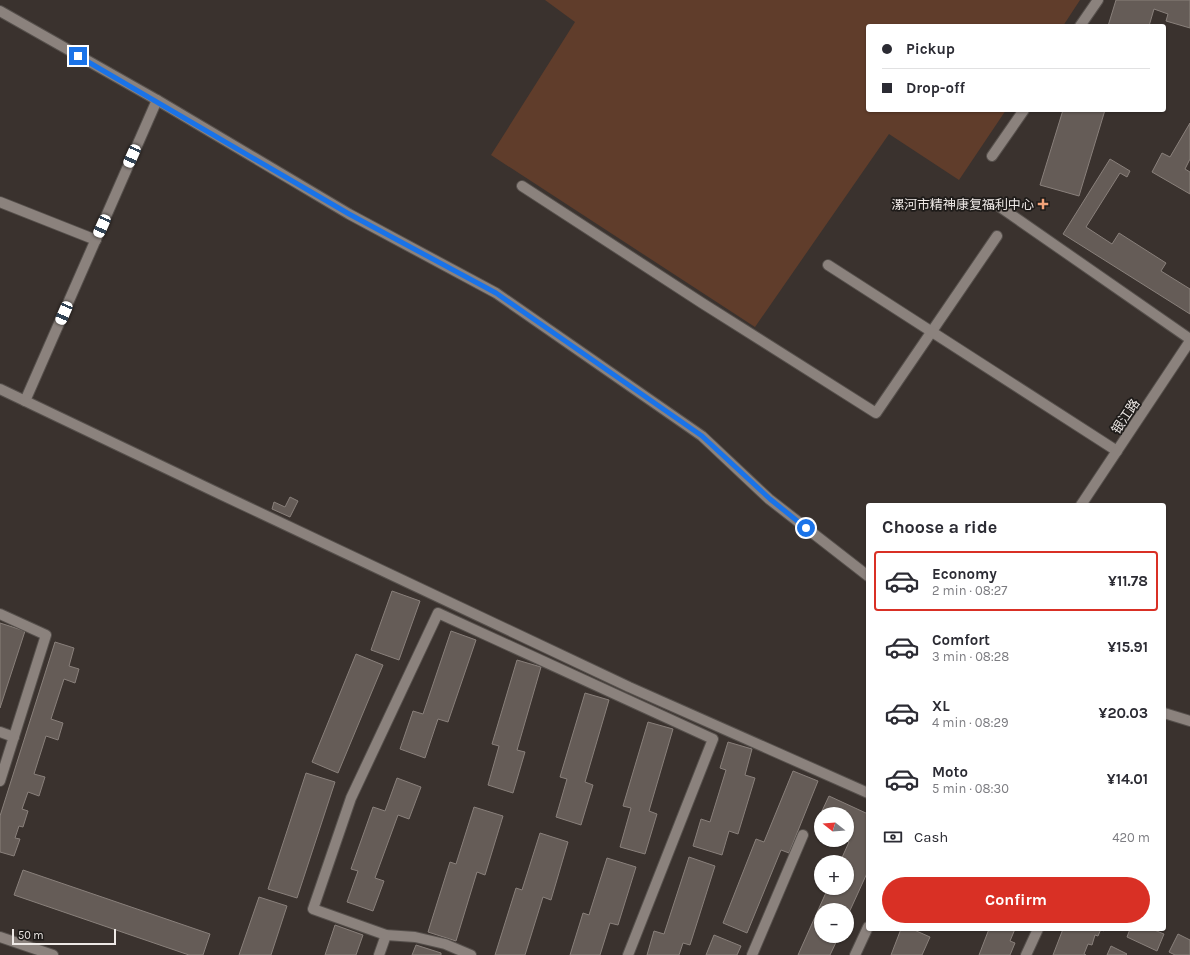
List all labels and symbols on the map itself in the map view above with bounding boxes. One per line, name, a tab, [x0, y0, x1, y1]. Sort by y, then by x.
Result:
route end	[69, 47, 87, 65]
car	[122, 143, 142, 169]
place label: 漯河市精神康复福利中心	[891, 197, 1034, 212]
marker: 漯河市精神康复福利中心	[1037, 198, 1049, 210]
car	[92, 213, 112, 239]
car	[54, 300, 74, 326]
street label: 银江路	[1108, 396, 1143, 437]
route start	[797, 519, 815, 537]
north arrow	[814, 807, 854, 847]
scale bar	[12, 927, 116, 946]

